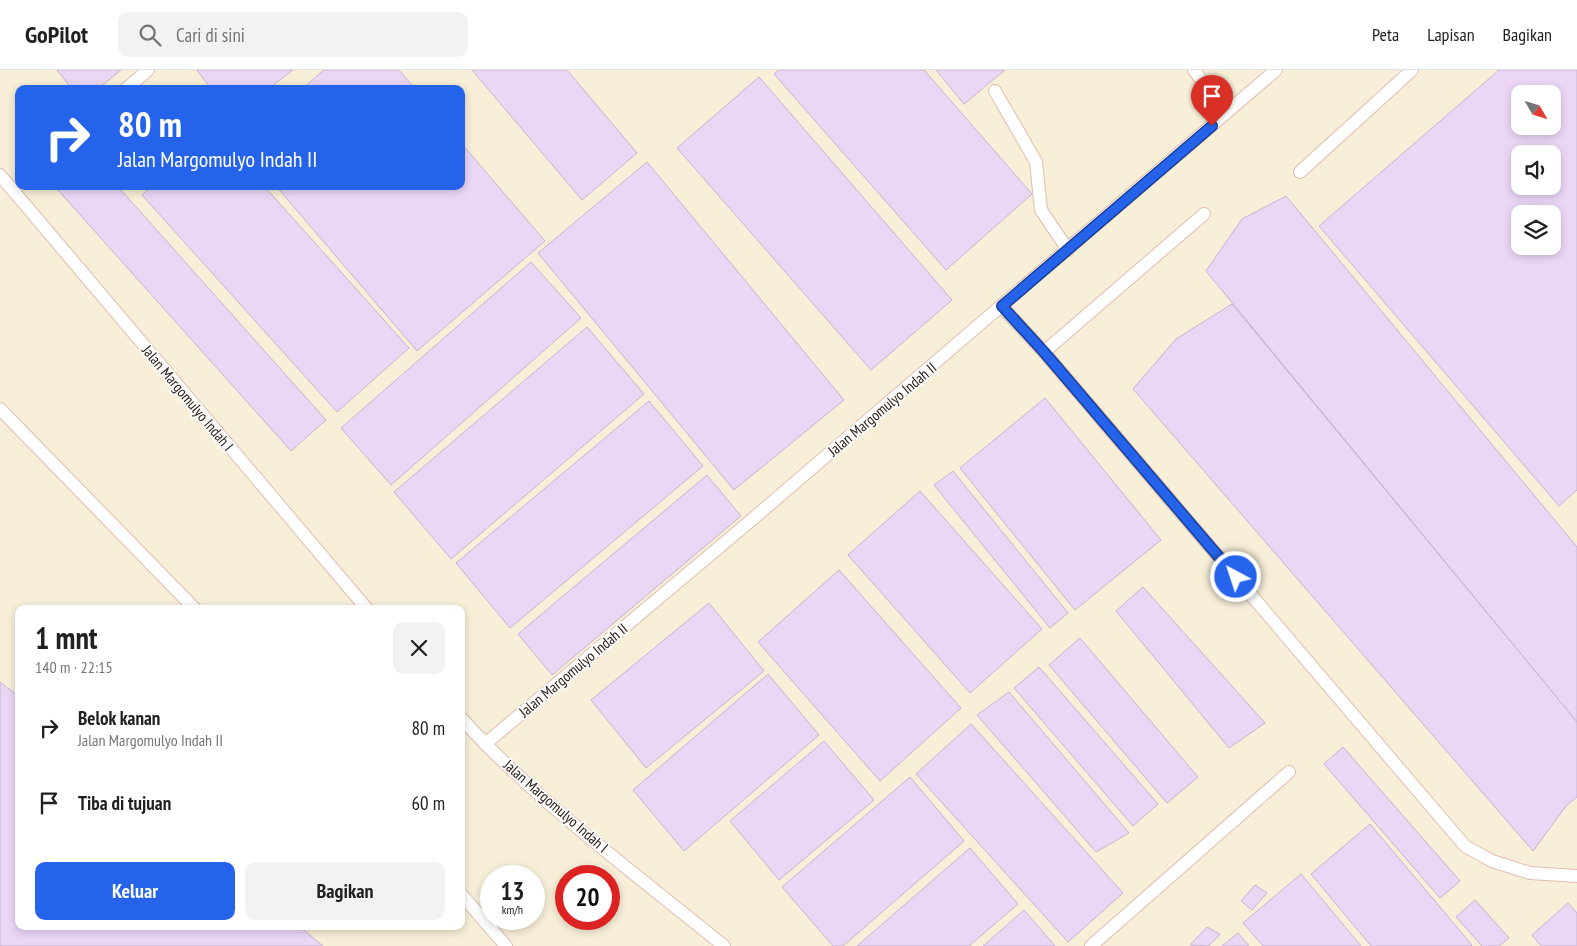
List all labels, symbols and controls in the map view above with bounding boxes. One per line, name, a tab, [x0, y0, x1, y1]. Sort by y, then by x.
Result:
search box	[118, 12, 468, 57]
text: GoPilot	[25, 19, 88, 50]
icon: search	[136, 21, 164, 49]
text: Cari di sini	[176, 23, 245, 47]
text: Peta	[1372, 23, 1399, 46]
text: Lapisan	[1427, 23, 1475, 46]
text: Bagikan	[1503, 23, 1552, 46]
pin	[1191, 75, 1233, 126]
icon: arrive	[1198, 82, 1226, 110]
north arrow	[1511, 85, 1561, 135]
map controls	[1511, 85, 1561, 255]
text: 80 m	[118, 101, 182, 147]
icon: right	[35, 105, 100, 170]
text: Jalan Margomulyo Indah II	[118, 145, 317, 173]
button: sound	[1511, 145, 1561, 195]
button: layers	[1511, 205, 1561, 255]
street label: Jalan Margomulyo Indah I	[138, 340, 238, 455]
street label: Jalan Margomulyo Indah II	[823, 358, 940, 461]
position arrow	[1209, 550, 1261, 602]
text: 1 mnt	[35, 618, 98, 657]
street label: Jalan Margomulyo Indah II	[514, 619, 631, 722]
button: close	[393, 622, 445, 674]
text: 140 m · 22:15	[35, 657, 113, 677]
text: Belok kanan	[78, 706, 160, 730]
icon: right	[35, 714, 63, 742]
text: 80 m	[412, 716, 445, 740]
text: Jalan Margomulyo Indah II	[78, 730, 223, 750]
street label: Jalan Margomulyo Indah I	[499, 755, 612, 857]
icon: arrive	[35, 789, 63, 817]
text: Tiba di tujuan	[78, 791, 171, 815]
text: 60 m	[412, 791, 445, 815]
button: Keluar	[35, 862, 235, 920]
button: Bagikan	[245, 862, 445, 920]
speed limit sign: 20	[555, 865, 620, 930]
text: 13	[501, 875, 524, 907]
text: km/h	[502, 902, 523, 917]

